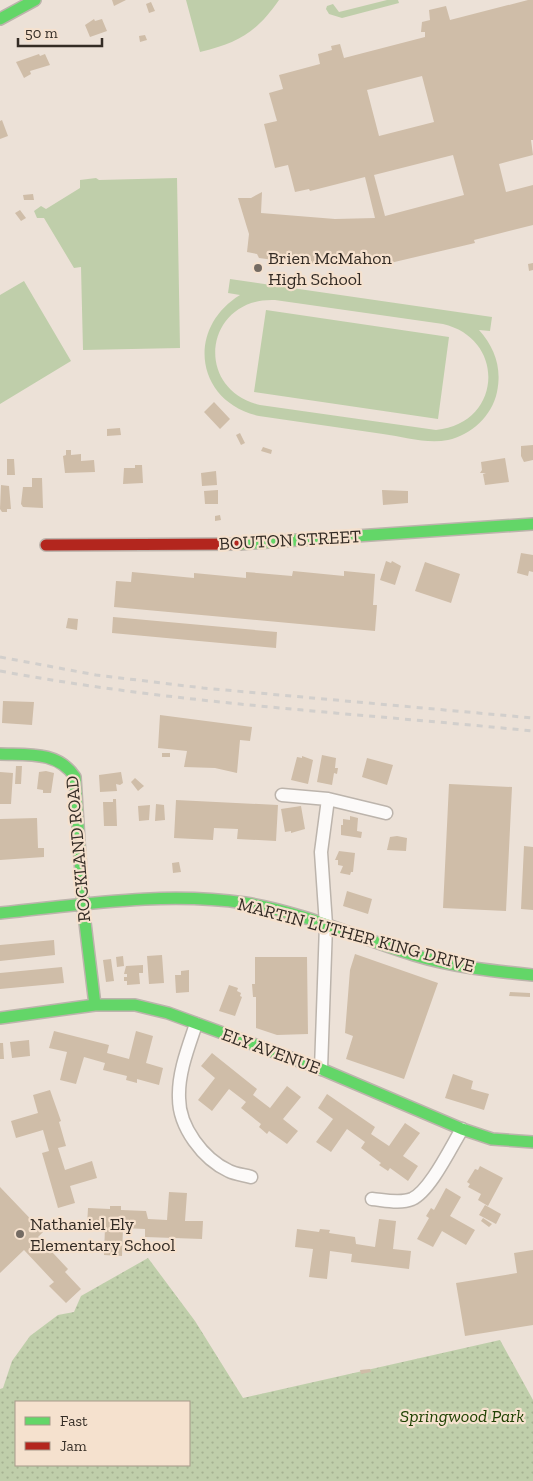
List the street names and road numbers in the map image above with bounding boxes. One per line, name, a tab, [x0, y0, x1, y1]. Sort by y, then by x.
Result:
street label: BOUTON STREET	[218, 525, 362, 555]
street label: ROCKLAND ROAD	[61, 775, 95, 923]
street label: MARTIN LUTHER KING DRIVE	[235, 893, 477, 977]
street label: ELY AVENUE	[219, 1023, 323, 1079]

